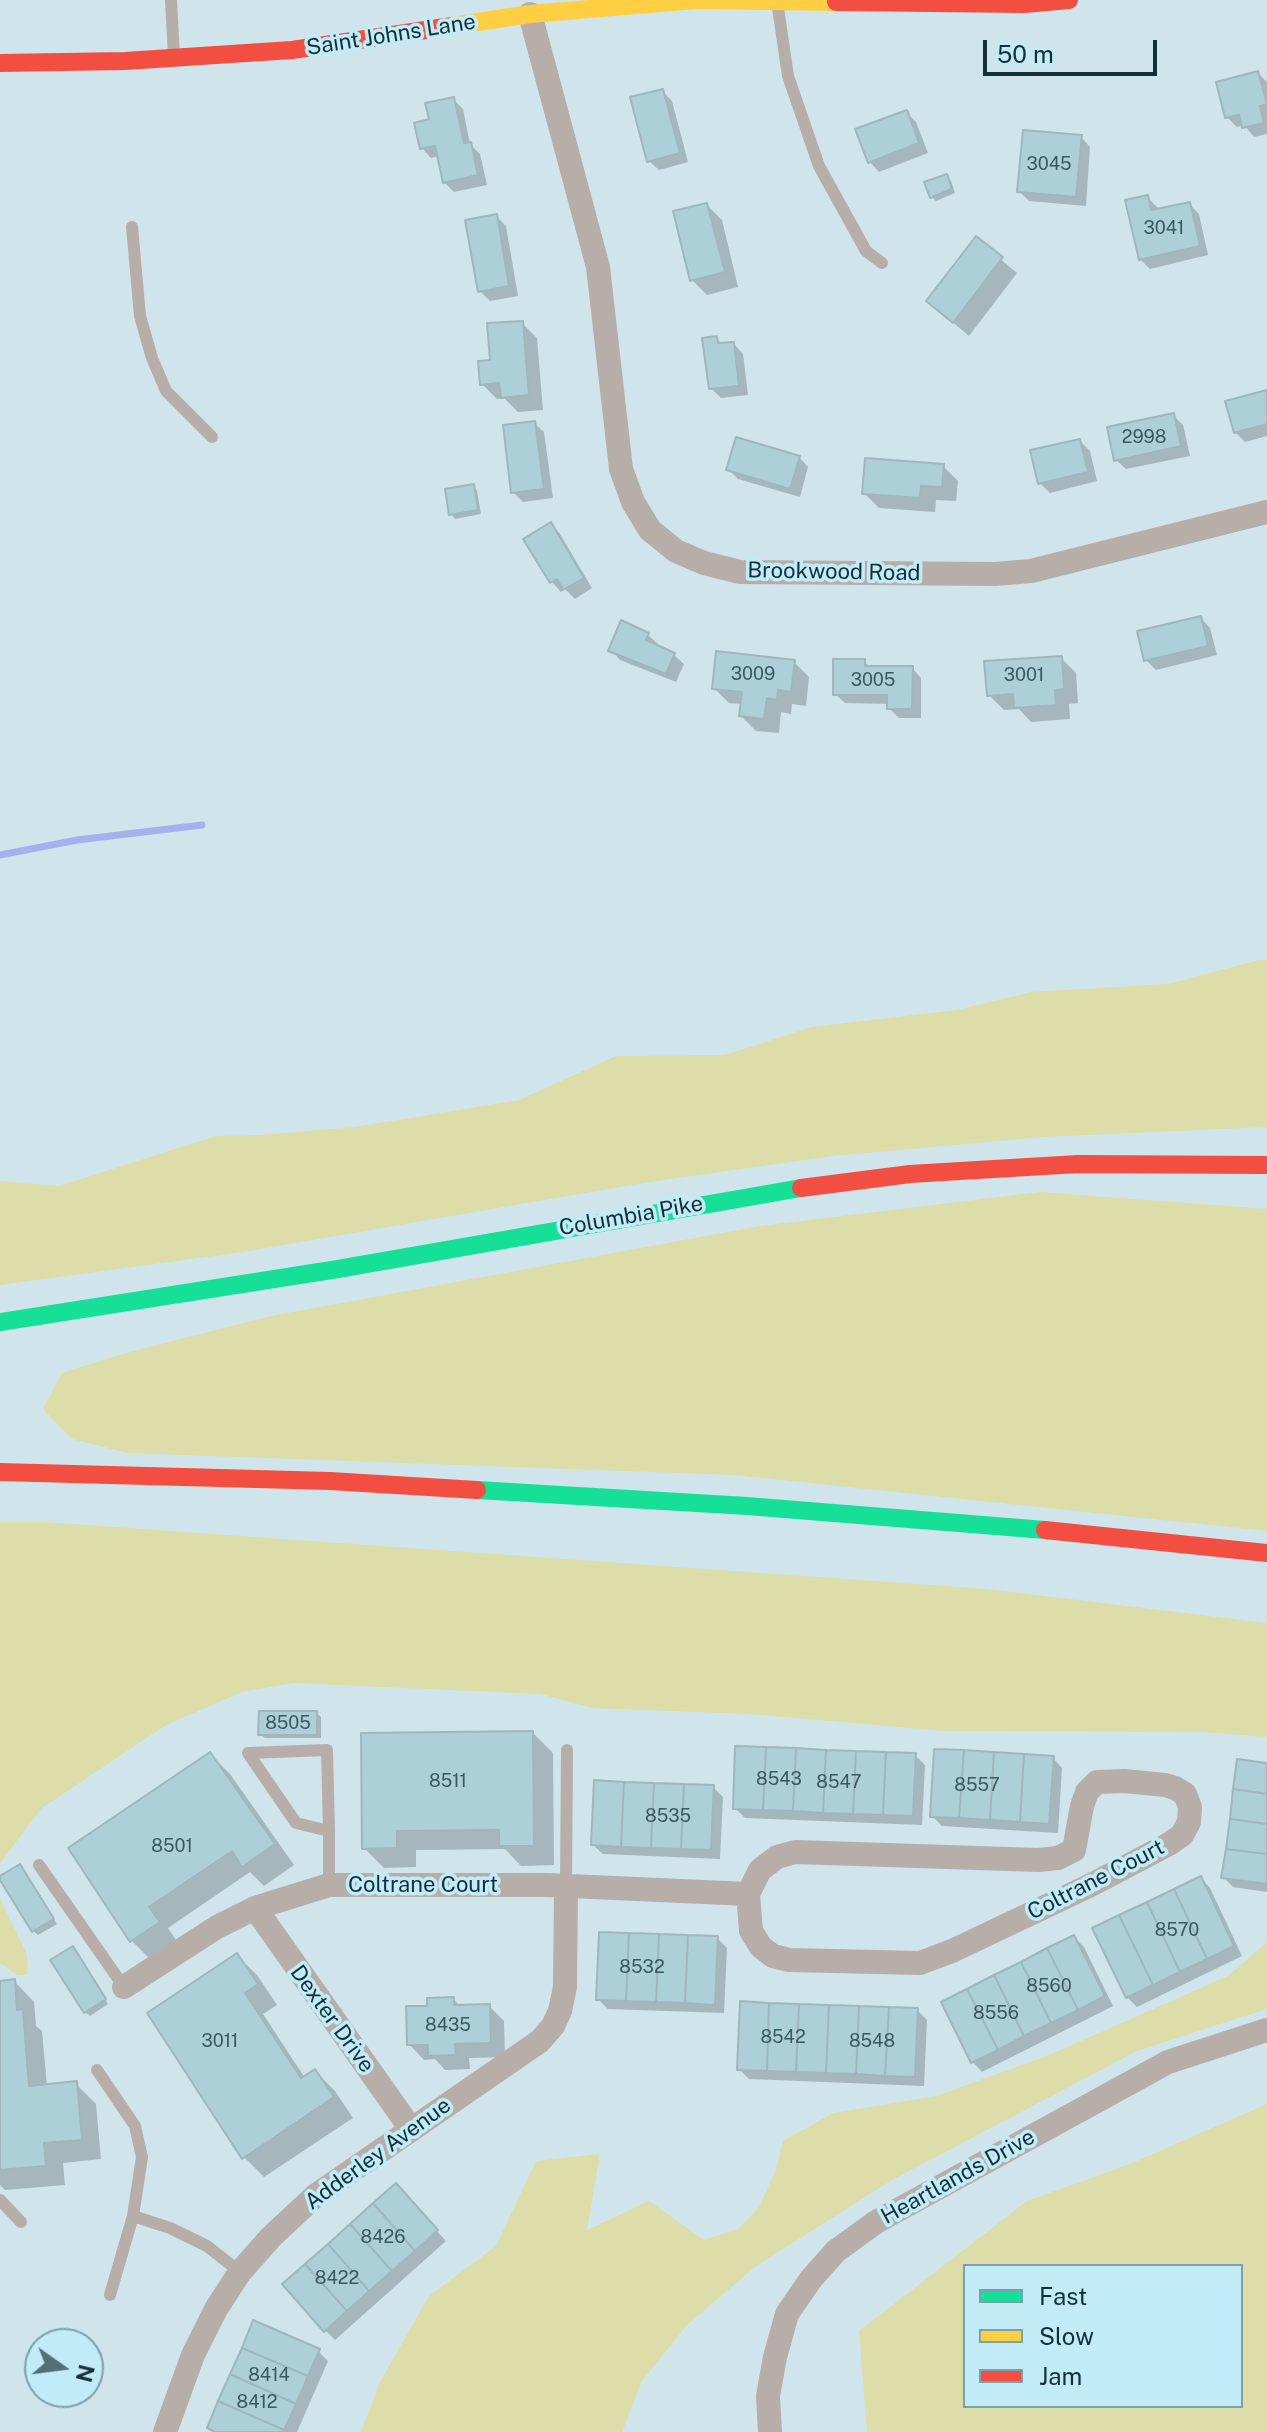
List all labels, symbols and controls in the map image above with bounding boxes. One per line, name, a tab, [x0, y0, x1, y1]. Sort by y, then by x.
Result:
street label: Saint Johns Lane	[305, 9, 477, 61]
scale bar	[987, 24, 1161, 74]
text: 50 m	[997, 40, 1054, 68]
house number: 3045	[1027, 153, 1071, 175]
house number: 3041	[1144, 217, 1184, 239]
house number: 2998	[1122, 426, 1166, 448]
street label: Brookwood Road	[747, 557, 921, 587]
house number: 3009	[731, 663, 775, 685]
house number: 3001	[1004, 664, 1044, 686]
house number: 3005	[851, 669, 895, 691]
street label: Columbia Pike	[557, 1190, 705, 1242]
house number: 8505	[265, 1712, 311, 1734]
house number: 8543	[756, 1768, 802, 1790]
house number: 8511	[429, 1770, 467, 1792]
house number: 8547	[816, 1771, 862, 1793]
house number: 8557	[954, 1774, 1000, 1796]
house number: 8535	[645, 1805, 691, 1827]
street label: Coltrane Court	[1023, 1834, 1169, 1926]
house number: 8501	[151, 1835, 193, 1857]
street label: Coltrane Court	[348, 1872, 498, 1898]
house number: 8570	[1155, 1919, 1199, 1941]
house number: 8532	[619, 1956, 665, 1978]
street label: Dexter Drive	[284, 1960, 380, 2078]
house number: 8560	[1026, 1975, 1072, 1997]
house number: 8556	[973, 2002, 1019, 2024]
house number: 8435	[425, 2014, 471, 2036]
house number: 8542	[760, 2026, 806, 2048]
house number: 3011	[202, 2030, 238, 2052]
house number: 8548	[849, 2030, 895, 2052]
street label: Adderley Avenue	[300, 2092, 456, 2216]
street label: Heartlands Drive	[877, 2124, 1039, 2230]
house number: 8426	[361, 2226, 405, 2248]
legend	[963, 2264, 1243, 2408]
house number: 8422	[315, 2267, 359, 2289]
text: Fast	[1039, 2282, 1087, 2310]
text: Slow	[1039, 2322, 1094, 2350]
north arrow	[24, 2328, 104, 2408]
text: N	[71, 2362, 100, 2385]
text: Jam	[1039, 2362, 1082, 2390]
house number: 8414	[248, 2364, 290, 2386]
house number: 8412	[237, 2391, 277, 2413]

